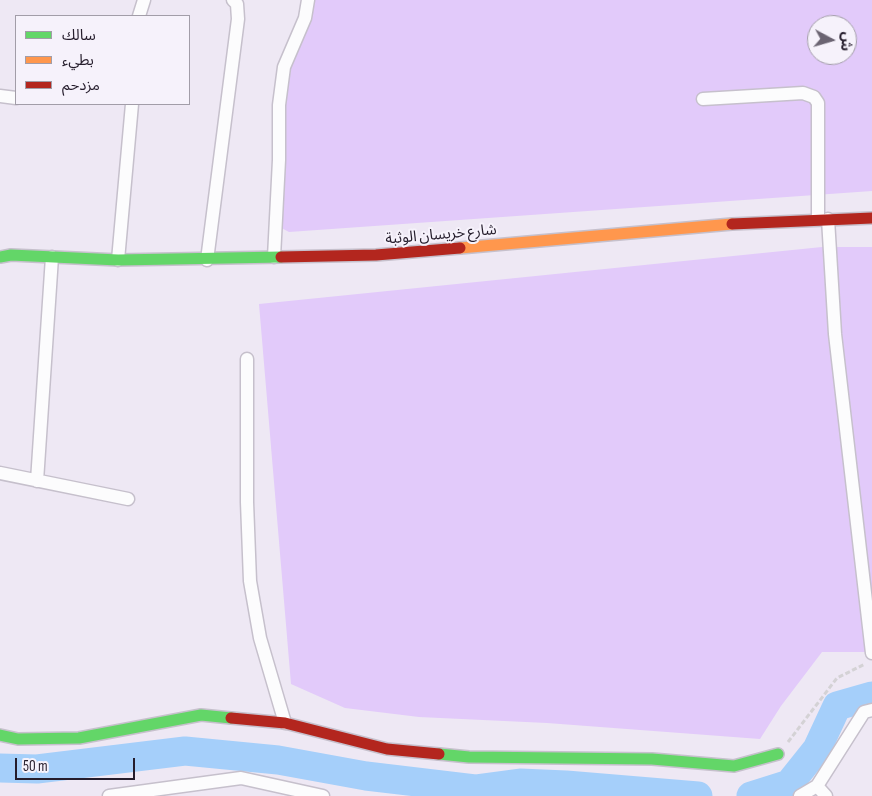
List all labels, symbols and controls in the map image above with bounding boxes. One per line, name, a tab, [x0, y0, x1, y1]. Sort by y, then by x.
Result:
legend	[15, 15, 190, 105]
north arrow	[807, 15, 857, 65]
text: سالك	[62, 26, 96, 45]
text: ش	[837, 31, 856, 52]
text: بطيء	[62, 51, 94, 70]
text: مزدحم	[62, 76, 100, 95]
street label: شارع خريسان الوثبة	[385, 221, 497, 249]
scale bar	[18, 748, 138, 780]
text: 50 m	[23, 757, 48, 776]

